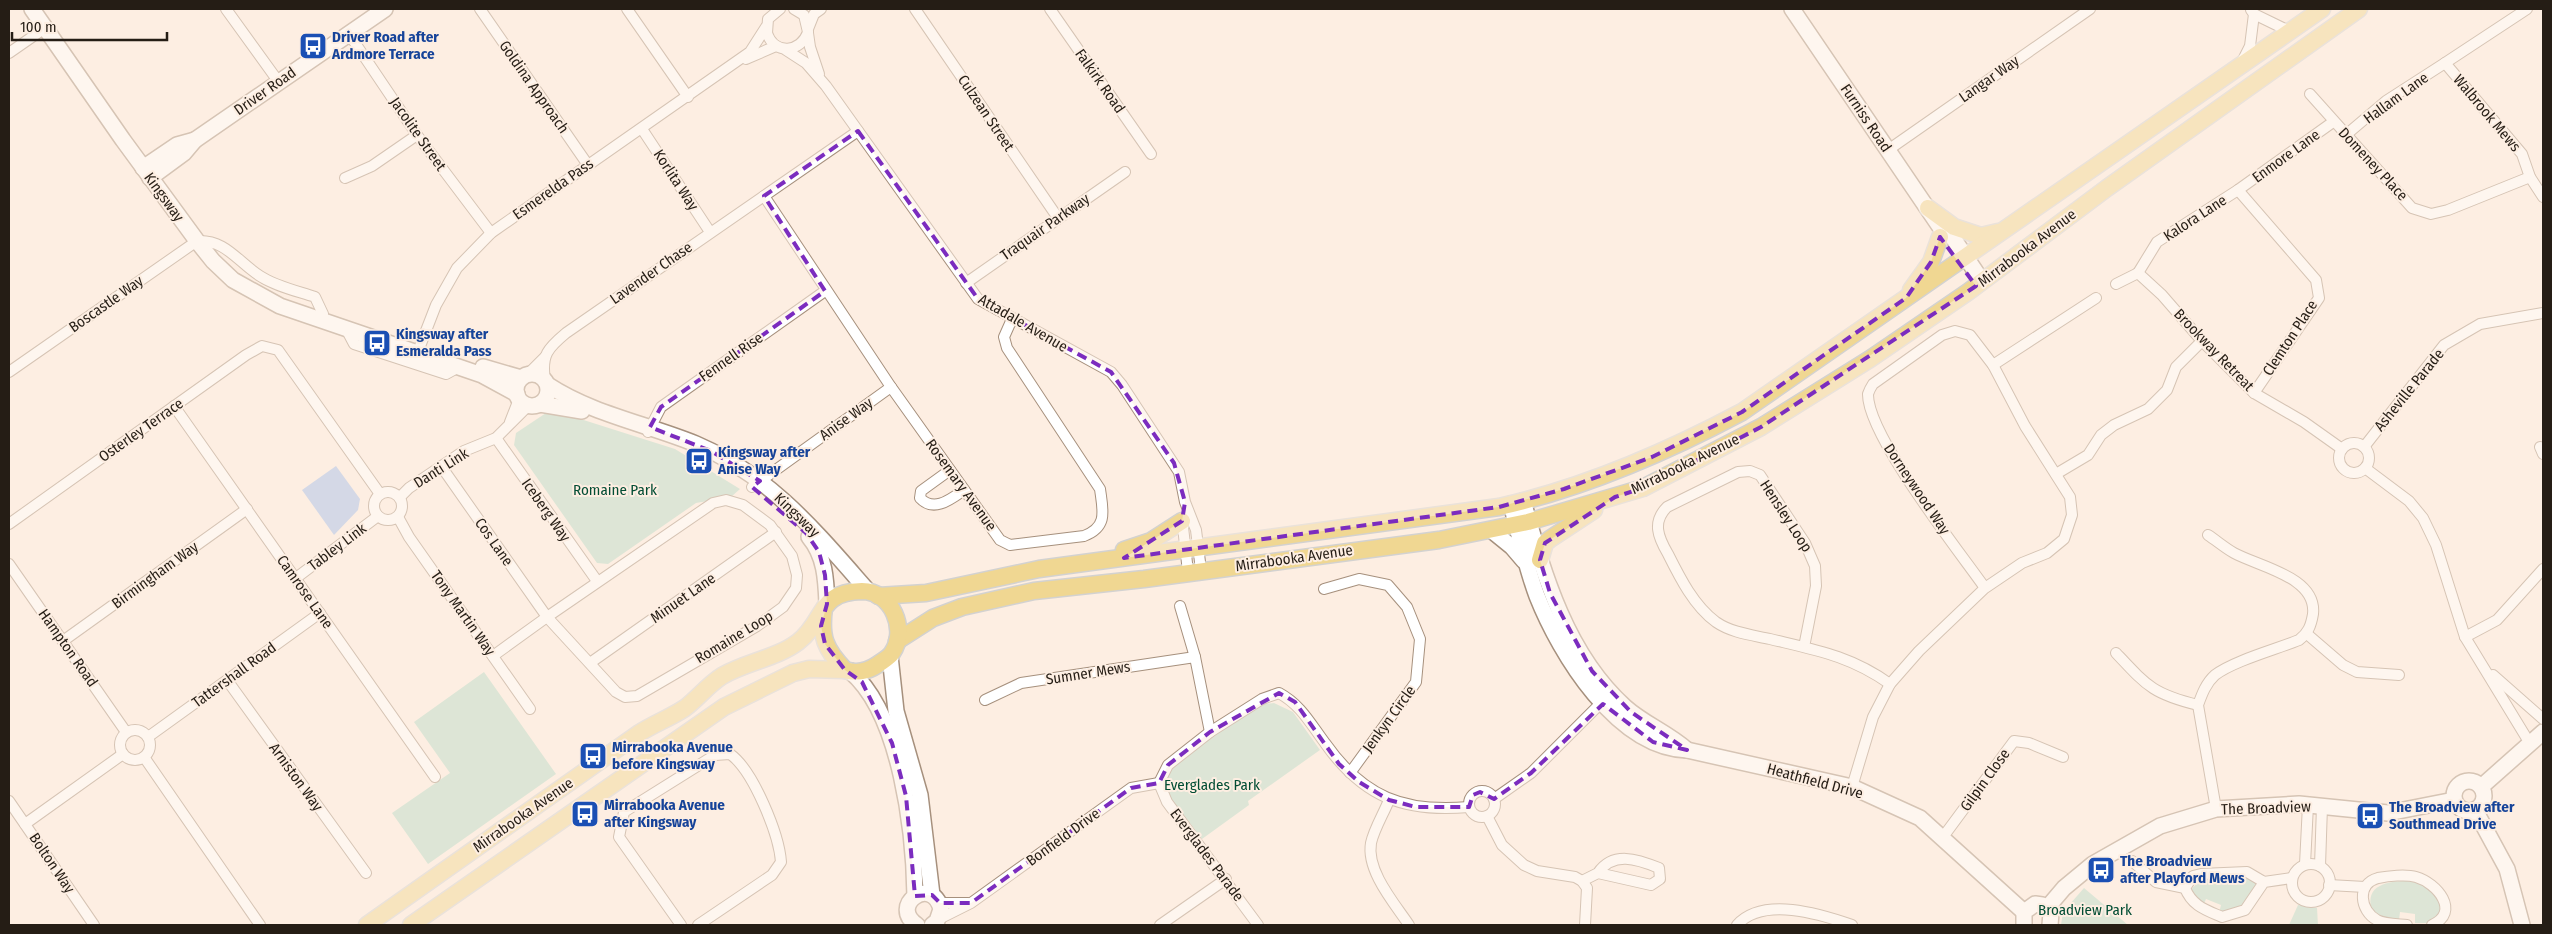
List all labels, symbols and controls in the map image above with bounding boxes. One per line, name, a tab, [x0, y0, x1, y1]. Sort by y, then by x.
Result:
scale bar	[12, 10, 168, 42]
text: 100 m	[20, 18, 57, 36]
place label: Driver Road after Ardmore Terrace	[331, 28, 439, 63]
bus stop icon: Driver Road after Ardmore Terrace	[298, 31, 328, 61]
street label: Goldina Approach	[495, 37, 573, 137]
street label: Falkirk Road	[1071, 45, 1129, 117]
street label: Langar Way	[1955, 52, 2023, 106]
street label: Driver Road	[231, 63, 299, 119]
street label: Hallam Lane	[2360, 68, 2432, 128]
street label: Culzean Street	[954, 71, 1018, 155]
street label: Walbrook Mews	[2449, 71, 2525, 155]
street label: Furniss Road	[1837, 81, 1895, 155]
street label: Jacolite Street	[386, 94, 450, 174]
street label: Domeney Place	[2335, 124, 2411, 204]
street label: Enmore Lane	[2249, 125, 2323, 187]
street label: Korlita Way	[650, 146, 702, 214]
street label: Esmerelda Pass	[509, 155, 597, 223]
street label: Kingsway	[140, 169, 188, 225]
street label: Traquair Parkway	[997, 189, 1093, 264]
street label: Kalora Lane	[2160, 191, 2230, 245]
street label: Mirrabooka Avenue	[1974, 205, 2080, 291]
street label: Lavender Chase	[606, 238, 696, 308]
street label: Boscastle Way	[65, 272, 147, 336]
street label: Attadale Avenue	[975, 290, 1071, 356]
street label: Clemton Place	[2259, 297, 2321, 379]
street label: Brookway Retreat	[2170, 305, 2258, 395]
place label: Kingsway after Esmeralda Pass	[396, 325, 492, 360]
bus stop icon: Kingsway after Esmeralda Pass	[362, 328, 392, 358]
street label: Fennell Rise	[696, 328, 766, 386]
street label: Asheville Parade	[2370, 345, 2448, 435]
street label: Anise Way	[816, 393, 876, 444]
street label: Osterley Terrace	[95, 394, 187, 466]
street label: Mirrabooka Avenue	[1628, 430, 1742, 498]
street label: Rosemary Avenue	[922, 436, 1000, 534]
street label: Dorneywood Way	[1880, 440, 1954, 538]
place label: Kingsway after Anise Way	[717, 443, 811, 478]
street label: Danti Link	[410, 444, 472, 492]
bus stop icon: Kingsway after Anise Way	[684, 446, 714, 476]
street label: Iceberg Way	[518, 475, 575, 545]
street label: Hensley Loop	[1756, 477, 1816, 555]
park label: Romaine Park	[573, 481, 657, 499]
street label: Kingsway	[770, 489, 824, 541]
street label: Cos Lane	[471, 515, 517, 569]
street label: Tabley Link	[304, 519, 370, 575]
street label: Birmingham Way	[108, 537, 202, 612]
street label: Mirrabooka Avenue	[1234, 541, 1354, 575]
street label: Camrose Lane	[273, 552, 337, 632]
street label: Tony Martin Way	[427, 567, 499, 659]
street label: Minuet Lane	[647, 569, 719, 627]
street label: Hampton Road	[35, 606, 101, 690]
street label: Romaine Loop	[692, 607, 776, 667]
street label: Tattershall Road	[188, 638, 280, 712]
street label: Sumner Mews	[1045, 657, 1131, 689]
street label: Jenkyn Circle	[1359, 682, 1419, 756]
place label: Mirrabooka Avenue before Kingsway	[612, 738, 733, 773]
street label: Arniston Way	[265, 739, 327, 815]
bus stop icon: Mirrabooka Avenue before Kingsway	[578, 741, 608, 771]
street label: Gilpin Close	[1956, 745, 2014, 815]
street label: Heathfield Drive	[1765, 759, 1865, 803]
street label: Mirrabooka Avenue	[469, 774, 577, 856]
park label: Everglades Park	[1164, 776, 1260, 794]
place label: Mirrabooka Avenue after Kingsway	[604, 796, 725, 831]
street label: The Broadview	[2221, 797, 2311, 819]
place label: The Broadview after Southmead Drive	[2389, 798, 2515, 833]
bus stop icon: Mirrabooka Avenue after Kingsway	[570, 799, 600, 829]
bus stop icon: The Broadview after Southmead Drive	[2355, 801, 2385, 831]
street label: Bonfield Drive	[1023, 804, 1103, 870]
street label: Everglades Parade	[1166, 805, 1248, 905]
street label: Bolton Way	[25, 830, 79, 897]
place label: The Broadview after Playford Mews	[2120, 852, 2245, 887]
bus stop icon: The Broadview after Playford Mews	[2086, 855, 2116, 885]
park label: Broadview Park	[2038, 901, 2132, 919]

